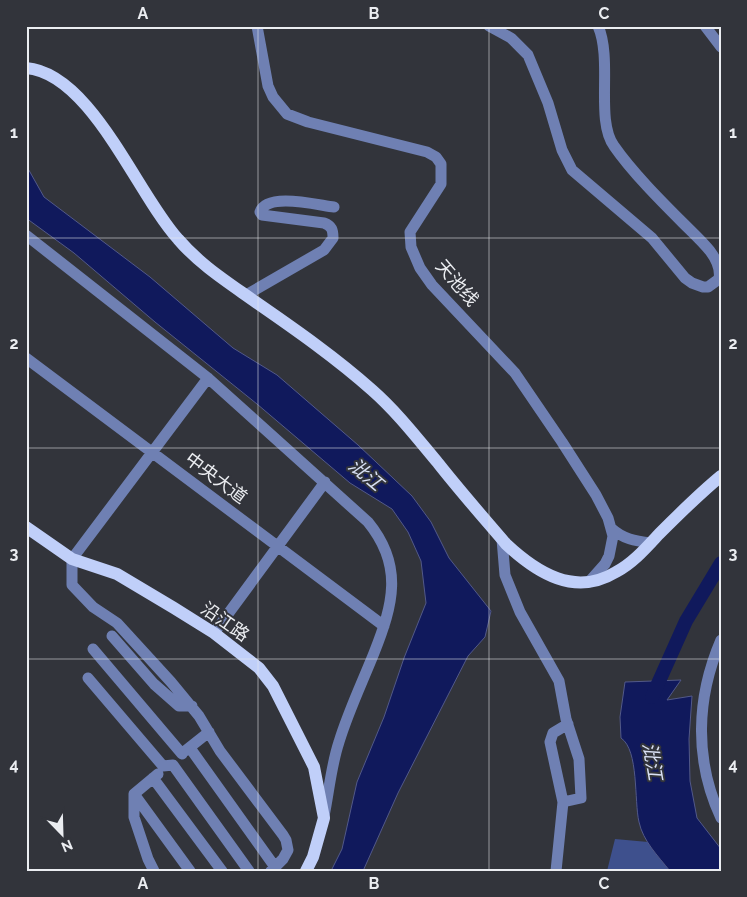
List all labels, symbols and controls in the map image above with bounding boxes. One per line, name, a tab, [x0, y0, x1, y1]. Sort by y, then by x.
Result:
text: A	[138, 4, 149, 23]
text: B	[369, 4, 380, 23]
text: C	[599, 4, 610, 23]
text: 1	[10, 123, 18, 142]
text: 1	[729, 123, 737, 142]
street label: 天池线	[432, 255, 483, 310]
text: 2	[9, 334, 19, 353]
text: 2	[728, 334, 738, 353]
street label: 中央大道	[181, 448, 251, 508]
water label: 沘江	[344, 453, 389, 496]
text: 3	[10, 544, 19, 563]
text: 3	[729, 544, 738, 563]
street label: 沿江路	[197, 598, 253, 646]
water label: 沘江	[639, 740, 667, 784]
text: 4	[9, 755, 19, 774]
text: 4	[728, 755, 738, 774]
north arrow	[38, 810, 88, 860]
text: N	[59, 837, 75, 855]
text: A	[138, 874, 149, 893]
text: B	[369, 874, 380, 893]
text: C	[599, 874, 610, 893]

